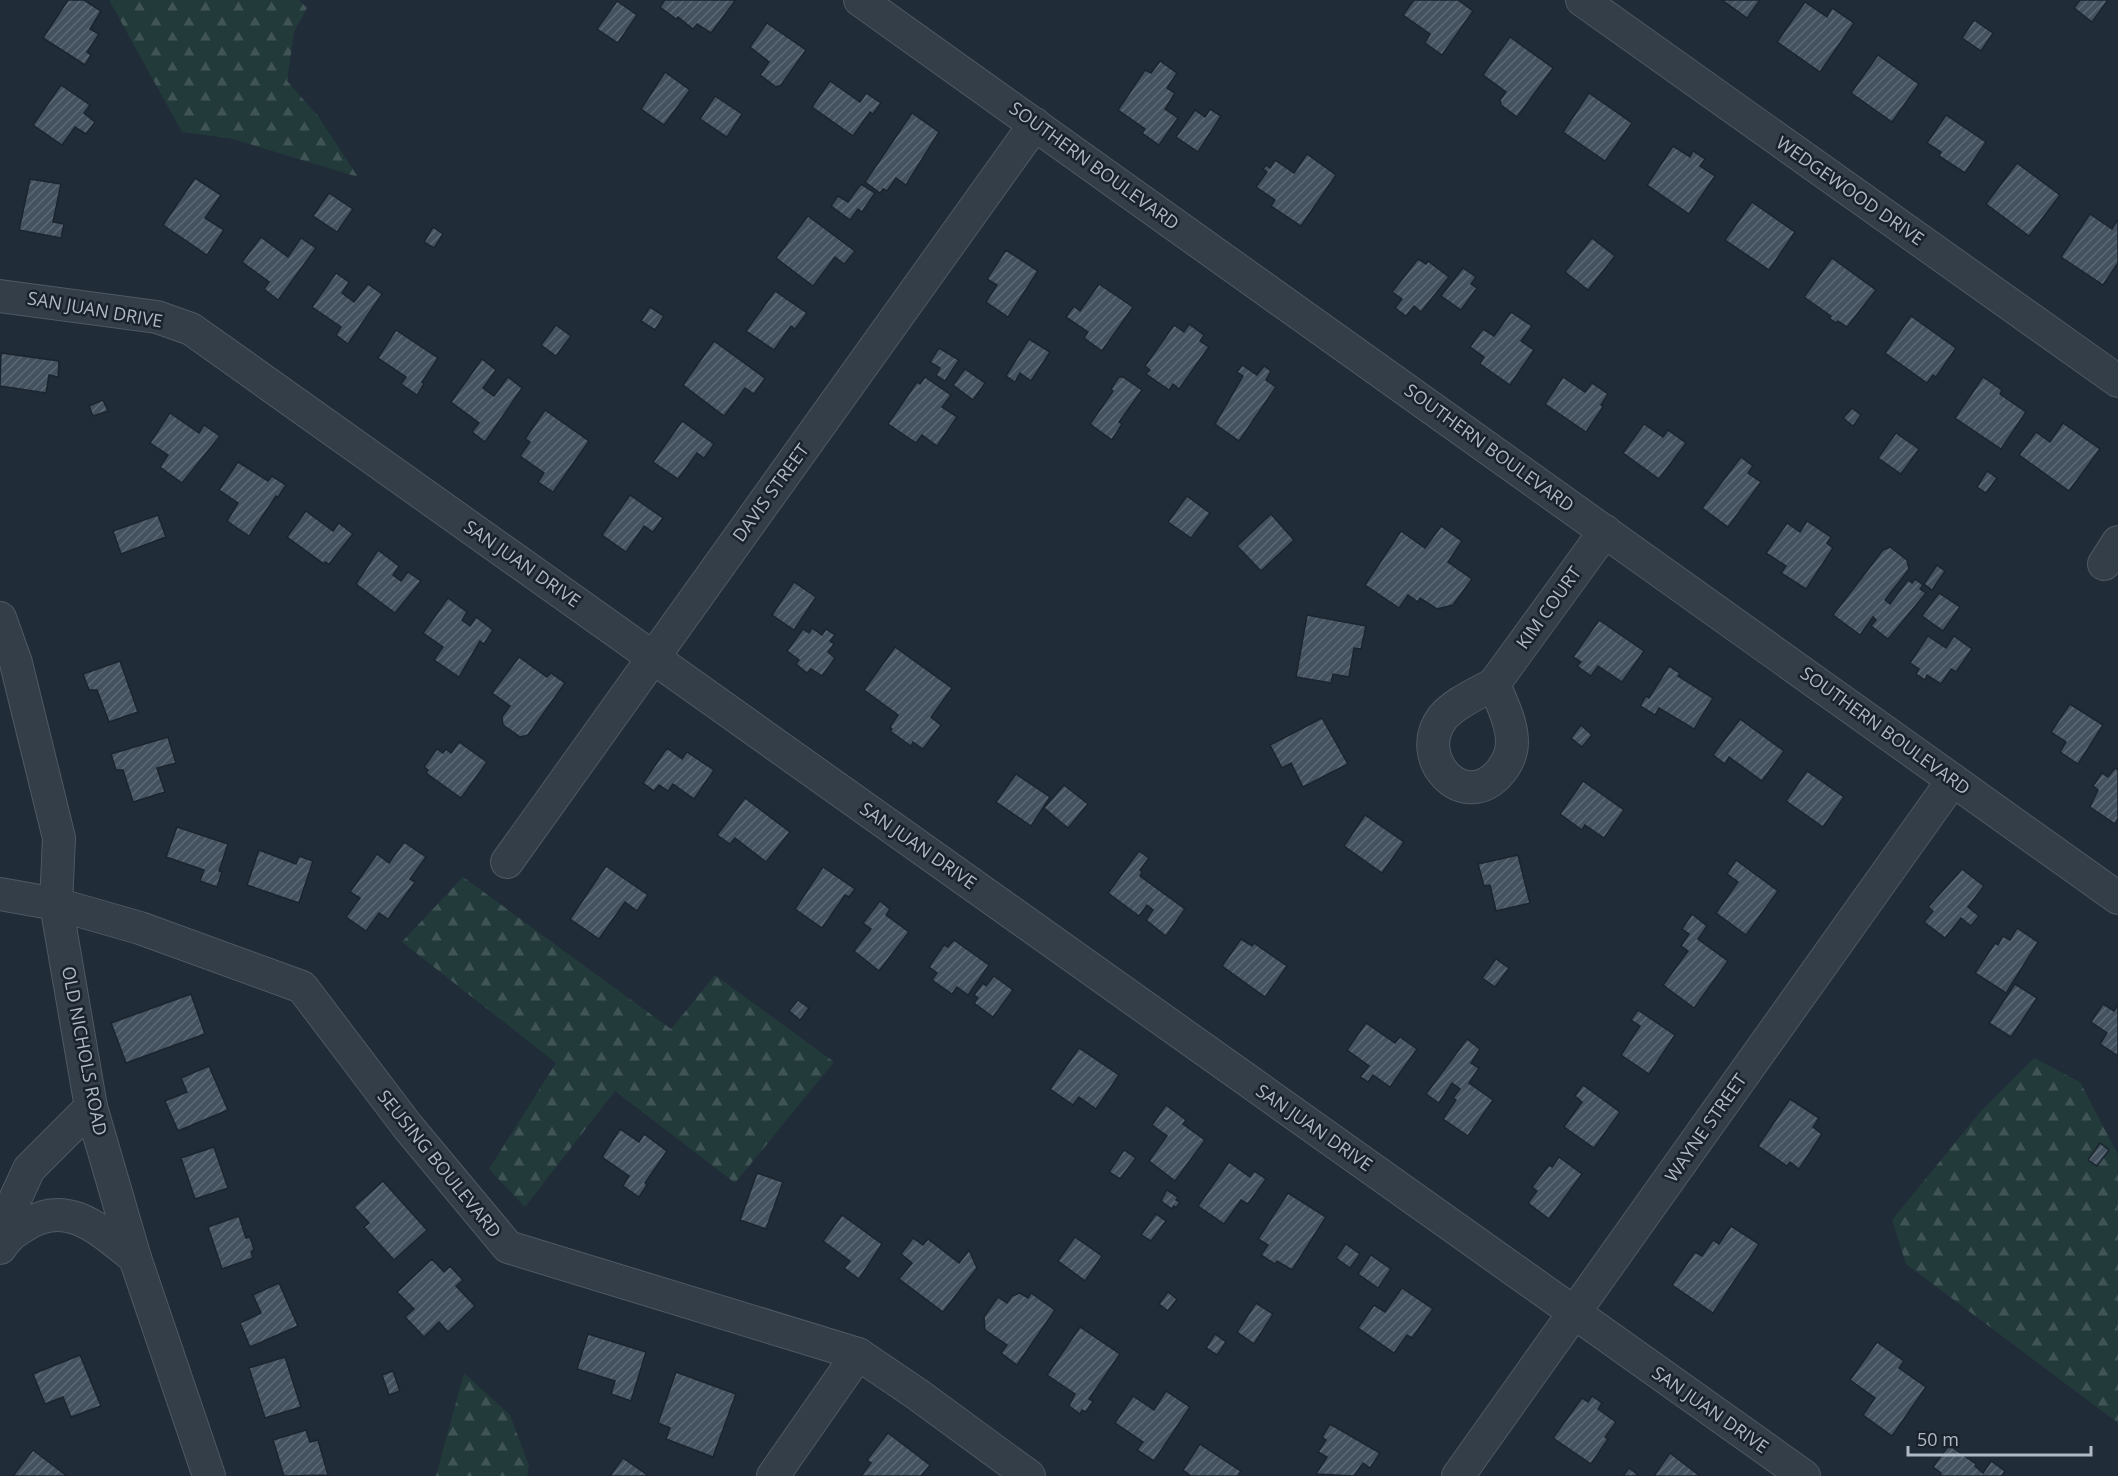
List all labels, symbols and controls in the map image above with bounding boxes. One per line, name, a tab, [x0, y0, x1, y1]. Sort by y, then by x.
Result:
street label: SOUTHERN BOULEVARD	[1005, 96, 1184, 235]
street label: WEDGEWOOD DRIVE	[1772, 130, 1929, 250]
street label: SAN JUAN DRIVE	[26, 285, 165, 333]
street label: SOUTHERN BOULEVARD	[1400, 378, 1579, 517]
street label: DAVIS STREET	[727, 439, 814, 546]
street label: SAN JUAN DRIVE	[460, 514, 586, 612]
street label: KIM COURT	[1510, 561, 1586, 653]
street label: SOUTHERN BOULEVARD	[1796, 661, 1975, 800]
street label: SAN JUAN DRIVE	[856, 796, 982, 894]
street label: OLD NICHOLS ROAD	[57, 964, 113, 1137]
street label: WAYNE STREET	[1659, 1068, 1752, 1186]
street label: SAN JUAN DRIVE	[1252, 1078, 1378, 1176]
street label: SEUSING BOULEVARD	[373, 1084, 507, 1242]
street label: SAN JUAN DRIVE	[1648, 1360, 1774, 1458]
scale bar	[1908, 1419, 2091, 1457]
text: 50 m	[1917, 1427, 1959, 1451]

